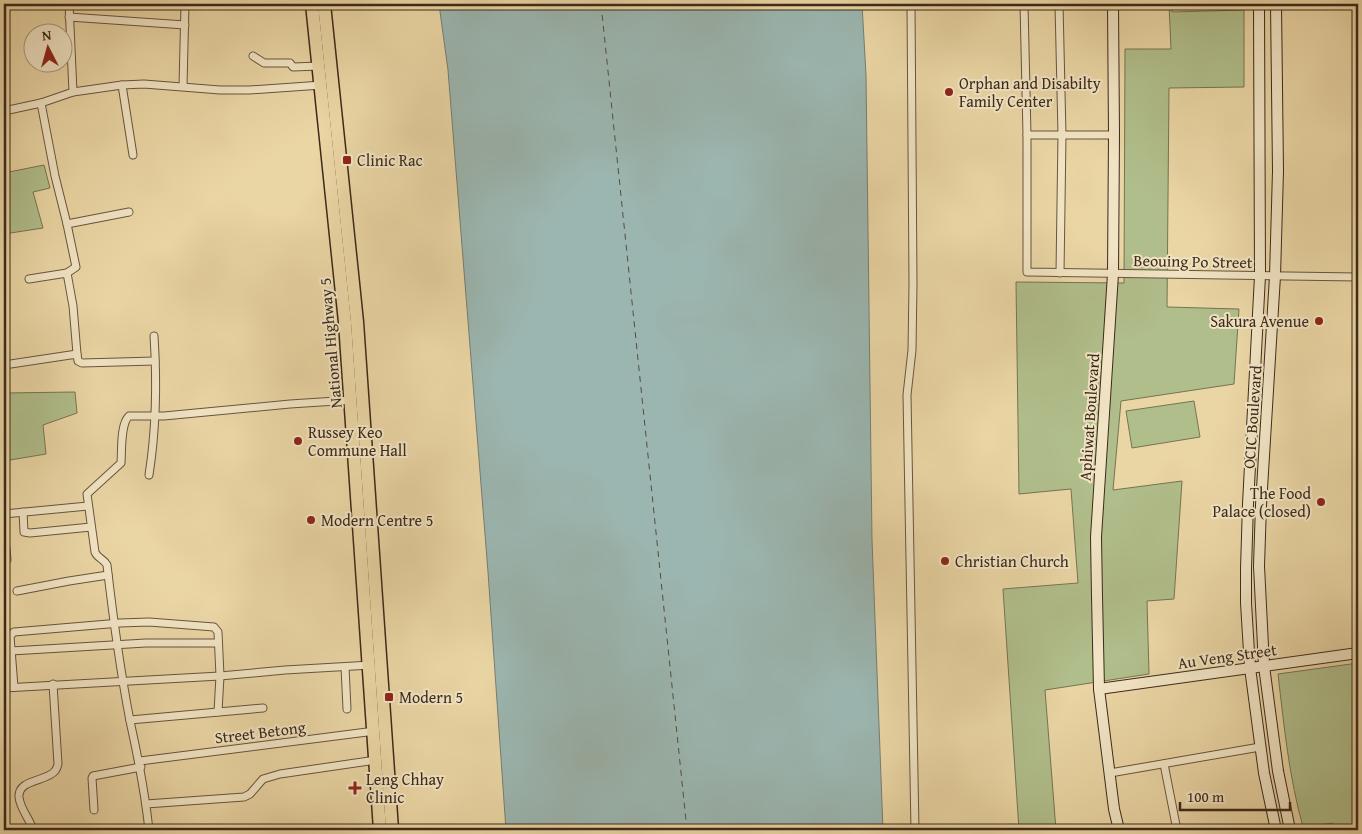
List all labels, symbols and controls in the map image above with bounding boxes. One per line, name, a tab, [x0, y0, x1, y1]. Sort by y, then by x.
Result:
north arrow	[22, 22, 72, 72]
text: N	[41, 25, 53, 46]
place label: Orphan and Disabilty Family Center	[959, 71, 1101, 113]
marker: Orphan and Disabilty Family Center	[943, 86, 955, 98]
place label: Clinic Rac	[357, 148, 423, 172]
marker: Clinic Rac	[341, 154, 353, 166]
street label: Beouing Po Street	[1133, 248, 1253, 274]
street label: National Highway 5	[312, 277, 348, 409]
place label: Sakura Avenue	[1210, 309, 1309, 333]
marker: Sakura Avenue	[1313, 315, 1325, 327]
street label: Aphiwat Boulevard	[1073, 352, 1105, 482]
street label: OCIC Boulevard	[1236, 364, 1268, 470]
place label: Russey Keo Commune Hall	[308, 420, 407, 462]
marker: Russey Keo Commune Hall	[292, 435, 304, 447]
place label: The Food Palace (closed)	[1212, 481, 1311, 523]
marker: The Food Palace (closed)	[1315, 496, 1327, 508]
place label: Modern Centre 5	[321, 508, 433, 532]
marker: Modern Centre 5	[305, 514, 317, 526]
place label: Christian Church	[955, 549, 1069, 573]
marker: Christian Church	[939, 555, 951, 567]
street label: Au Veng Street	[1176, 637, 1278, 675]
place label: Modern 5	[399, 685, 463, 709]
marker: Modern 5	[383, 691, 395, 703]
street label: Street Betong	[213, 715, 307, 749]
place label: Leng Chhay Clinic	[366, 767, 444, 809]
scale bar	[1180, 779, 1290, 811]
marker: Leng Chhay Clinic	[348, 781, 362, 795]
text: 100 m	[1187, 786, 1225, 807]

